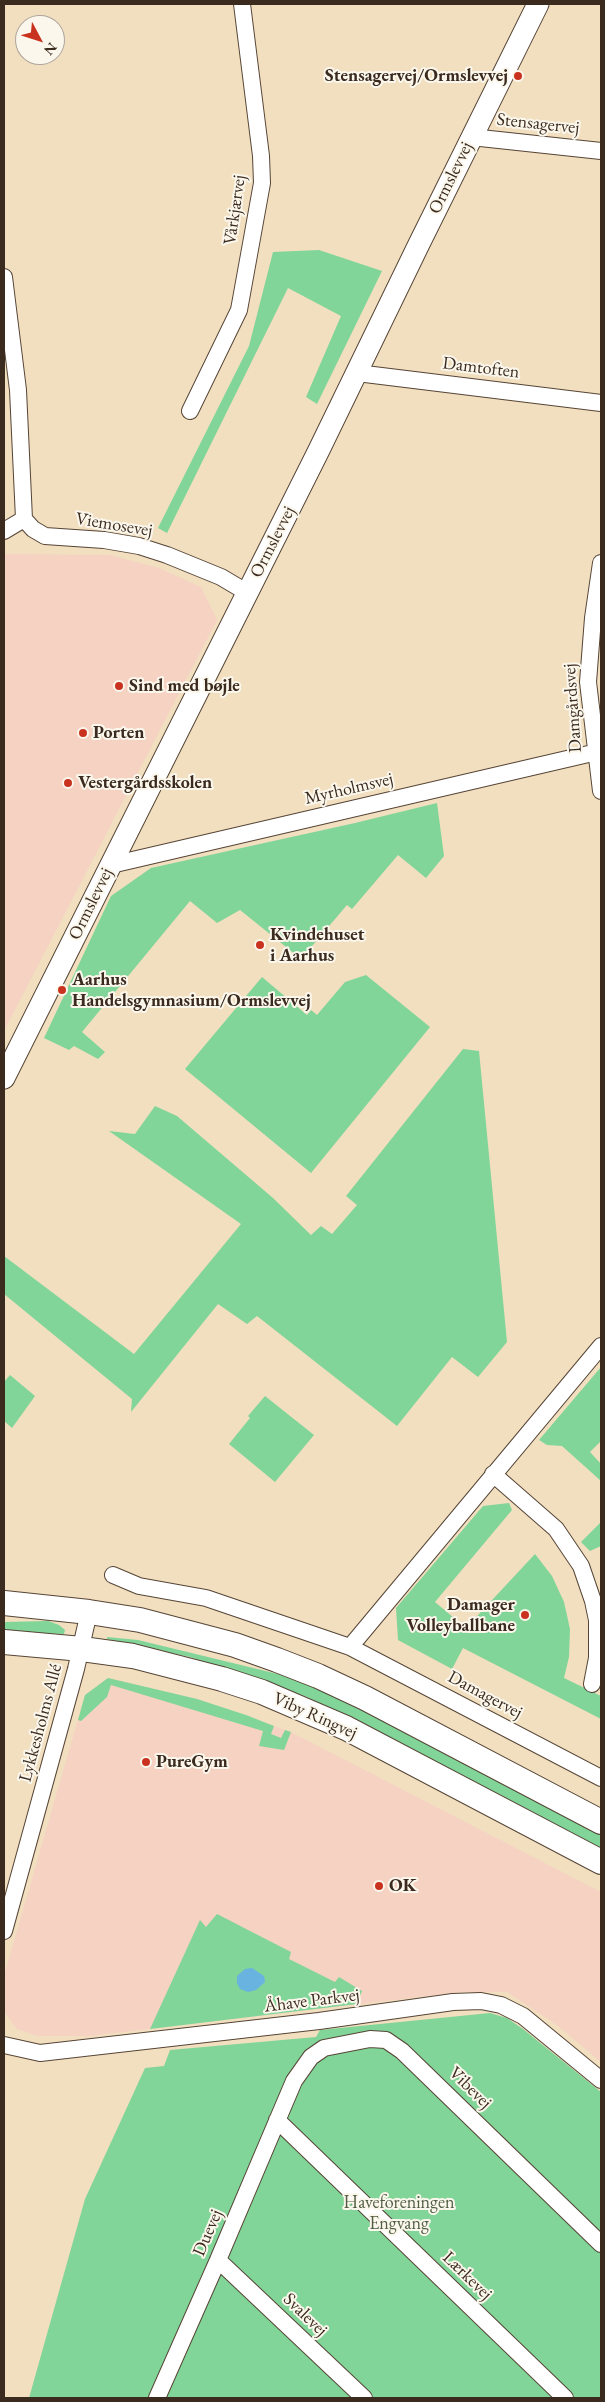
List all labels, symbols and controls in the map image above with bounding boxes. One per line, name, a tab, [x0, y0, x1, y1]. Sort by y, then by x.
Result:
north arrow	[15, 15, 65, 65]
text: N	[40, 39, 61, 59]
place label: Stensagervej/Ormslevvej	[325, 65, 508, 87]
marker: Stensagervej/Ormslevvej	[512, 70, 524, 82]
street label: Stensagervej	[496, 109, 580, 139]
street label: Ormslevvej	[424, 139, 478, 217]
street label: Vårkjærvej	[219, 174, 251, 246]
street label: Damtoften	[441, 353, 521, 383]
street label: Ormslevvej	[246, 503, 300, 581]
street label: Viemosevej	[74, 508, 154, 542]
street label: Damgårdsvej	[559, 663, 587, 753]
place label: Sind med bøjle	[129, 675, 240, 697]
marker: Sind med bøjle	[113, 680, 125, 692]
place label: Porten	[93, 722, 144, 744]
marker: Porten	[77, 727, 89, 739]
street label: Myrholmsvej	[303, 768, 395, 810]
place label: Vestergårdsskolen	[78, 772, 212, 794]
marker: Vestergårdsskolen	[62, 777, 74, 789]
street label: Ormslevvej	[64, 865, 118, 943]
place label: Kvindehuset i Aarhus	[270, 924, 364, 966]
marker: Kvindehuset i Aarhus	[254, 939, 266, 951]
place label: Aarhus Handelsgymnasium/Ormslevvej	[72, 969, 311, 1012]
marker: Aarhus Handelsgymnasium/Ormslevvej	[56, 984, 68, 996]
place label: Damager Volleyballbane	[406, 1594, 515, 1636]
marker: Damager Volleyballbane	[519, 1609, 531, 1621]
street label: Lykkesholms Allé	[15, 1662, 67, 1784]
street label: Damagervej	[444, 1666, 526, 1724]
street label: Viby Ringvej	[270, 1688, 360, 1744]
place label: PureGym	[156, 1751, 228, 1773]
marker: PureGym	[140, 1756, 152, 1768]
place label: OK	[389, 1875, 416, 1897]
marker: OK	[373, 1880, 385, 1892]
street label: Åhave Parkvej	[263, 1984, 361, 2018]
street label: Vibevej	[444, 2063, 496, 2113]
park label: Haveforeningen Engvang	[344, 2192, 454, 2234]
street label: Duevej	[189, 2206, 227, 2260]
street label: Lærkevej	[438, 2247, 496, 2305]
street label: Svalevej	[278, 2289, 332, 2341]

